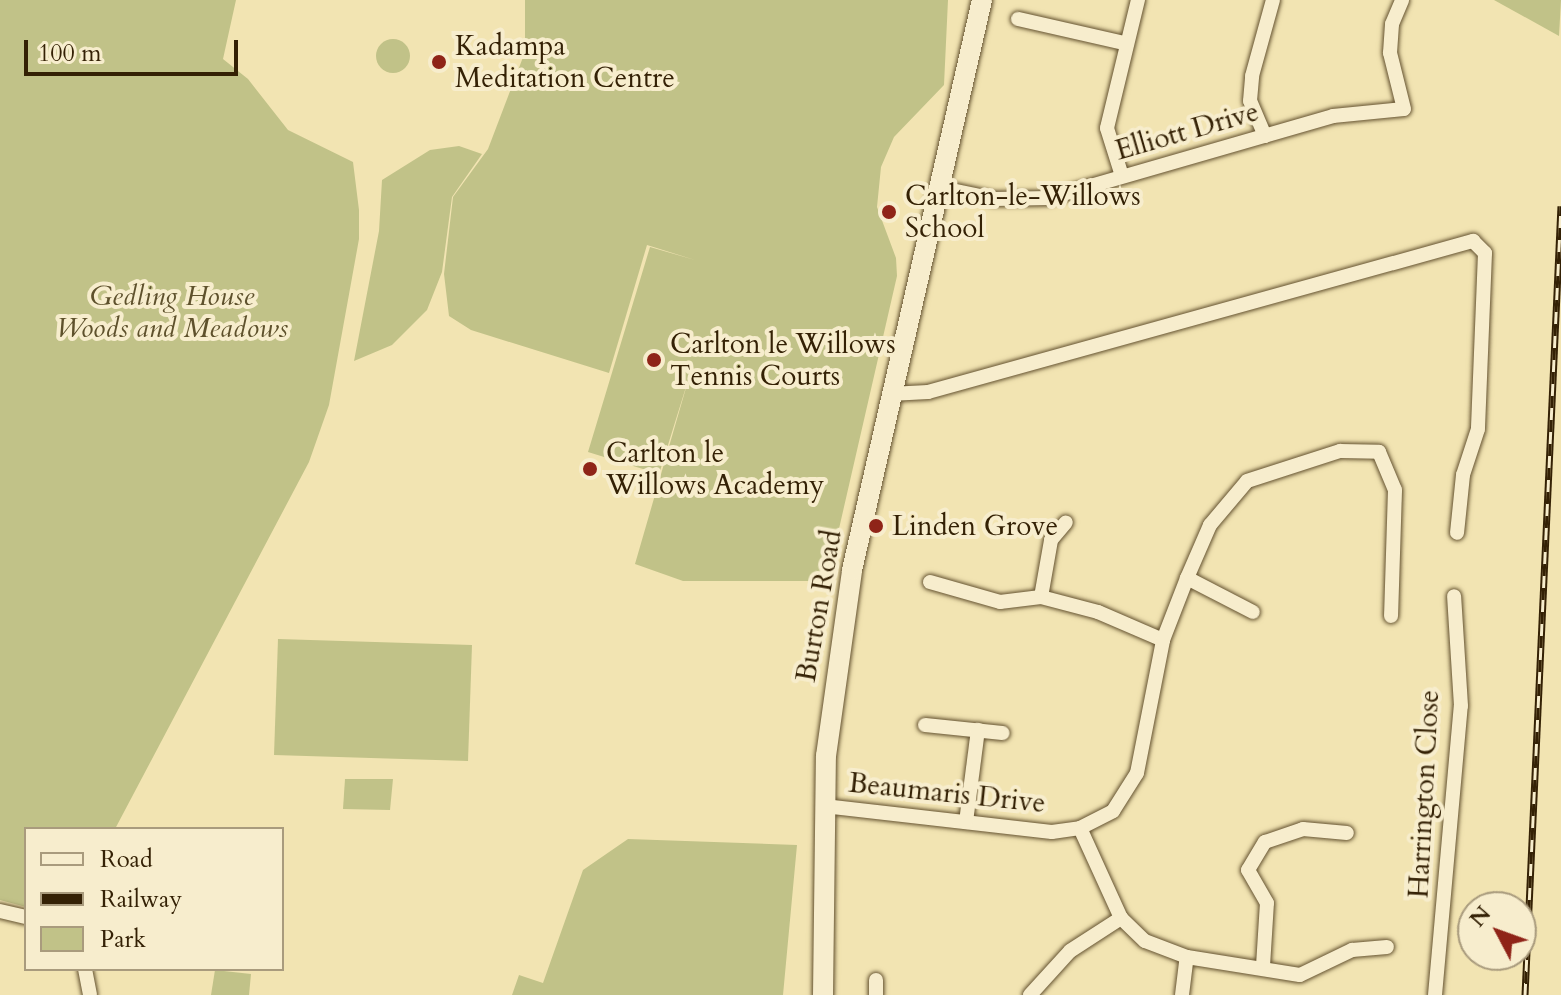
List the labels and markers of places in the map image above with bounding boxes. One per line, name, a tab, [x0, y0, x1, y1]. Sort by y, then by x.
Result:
place label: Kadampa Meditation Centre	[455, 29, 675, 95]
marker: Kadampa Meditation Centre	[430, 53, 448, 71]
place label: Carlton-le-Willows School	[905, 179, 1141, 245]
marker: Carlton-le-Willows School	[880, 203, 898, 221]
place label: Carlton le Willows Tennis Courts	[670, 327, 896, 393]
marker: Carlton le Willows Tennis Courts	[645, 351, 663, 369]
place label: Carlton le Willows Academy	[606, 436, 824, 502]
marker: Carlton le Willows Academy	[581, 460, 599, 478]
place label: Linden Grove	[892, 509, 1058, 543]
marker: Linden Grove	[867, 517, 885, 535]

